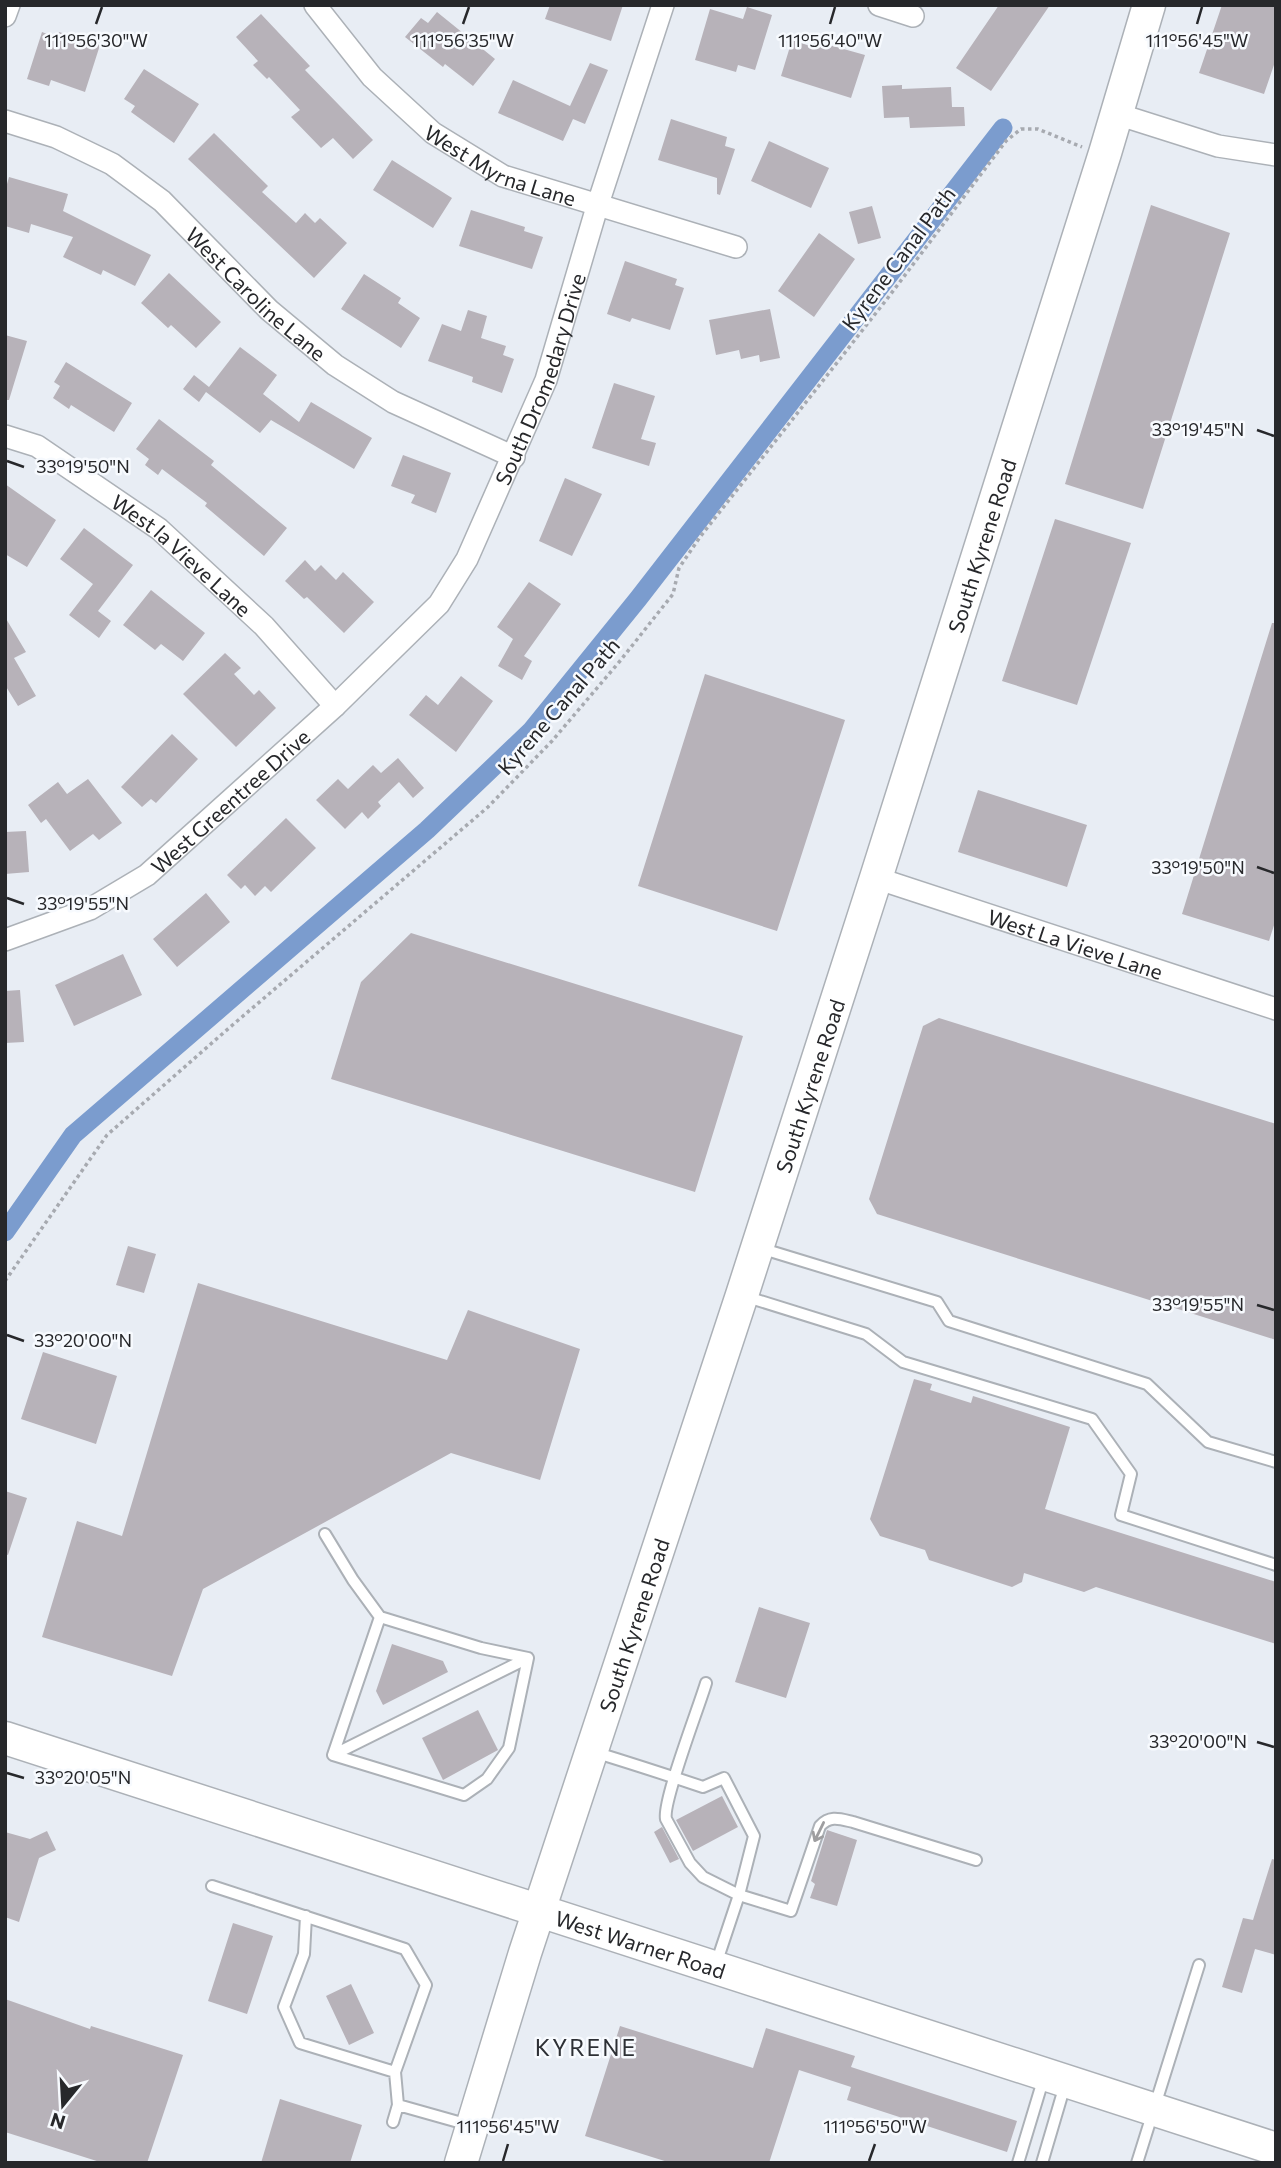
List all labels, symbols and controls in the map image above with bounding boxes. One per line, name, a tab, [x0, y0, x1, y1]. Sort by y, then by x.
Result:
text: 111°56'30"W	[44, 29, 148, 51]
text: 111°56'35"W	[412, 29, 514, 51]
text: 111°56'40"W	[778, 29, 882, 51]
text: 111°56'45"W	[1146, 29, 1248, 51]
street label: West Myrna Lane	[420, 119, 579, 210]
street label: Kyrene Canal Path	[836, 181, 960, 335]
street label: West Caroline Lane	[182, 221, 332, 365]
street label: South Dromedary Drive	[489, 270, 589, 488]
text: 33°19'45"N	[1152, 418, 1244, 440]
text: 33°19'50"N	[36, 455, 130, 477]
street label: South Kyrene Road	[942, 456, 1020, 636]
street label: West la Vieve Lane	[107, 488, 257, 621]
street label: Kyrene Canal Path	[492, 633, 624, 779]
street label: West Greentree Drive	[145, 723, 314, 878]
text: 33°19'50"N	[1151, 856, 1245, 878]
text: 33°19'55"N	[37, 892, 129, 914]
street label: West La Vieve Lane	[985, 903, 1166, 984]
street label: South Kyrene Road	[770, 996, 849, 1176]
text: 33°19'55"N	[1152, 1293, 1244, 1315]
text: 33°20'00"N	[34, 1329, 132, 1351]
street label: South Kyrene Road	[593, 1535, 673, 1715]
text: 33°20'00"N	[1149, 1730, 1247, 1752]
text: 33°20'05"N	[35, 1766, 131, 1788]
one-way arrow	[812, 1821, 826, 1842]
street label: West Warner Road	[552, 1904, 729, 1983]
district label: KYRENE	[535, 2033, 637, 2061]
north arrow	[28, 2070, 98, 2140]
text: N	[47, 2109, 68, 2135]
text: 111°56'45"W	[457, 2115, 559, 2137]
text: 111°56'50"W	[823, 2115, 927, 2137]

